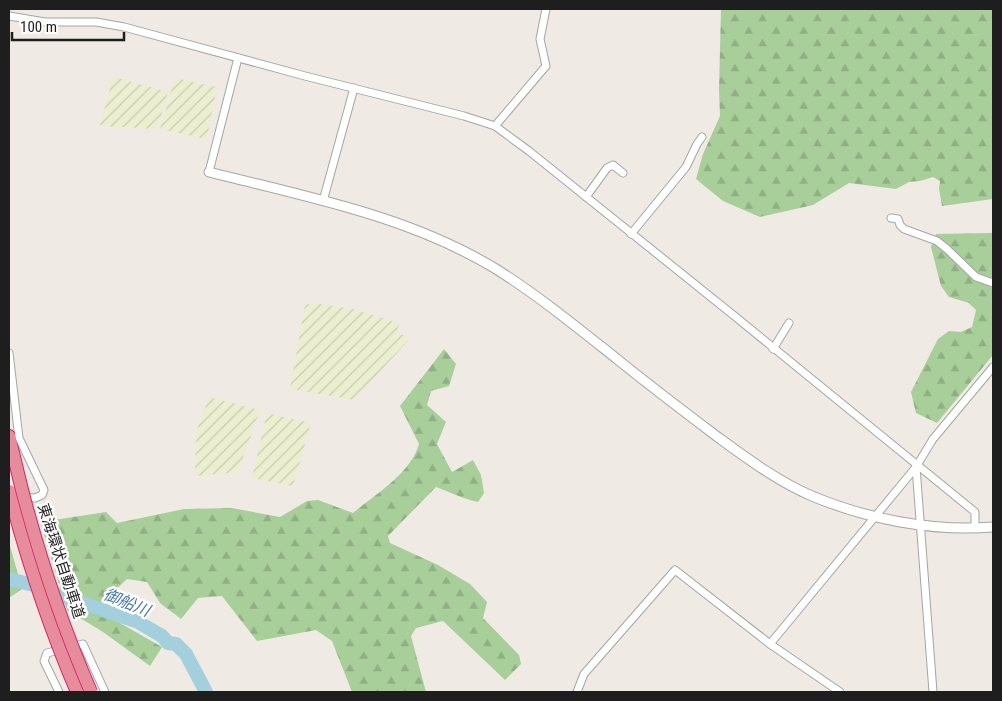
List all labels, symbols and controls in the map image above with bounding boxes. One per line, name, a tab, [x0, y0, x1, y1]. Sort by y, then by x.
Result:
scale bar	[12, 10, 125, 42]
text: 100 m	[20, 18, 57, 36]
street label: 東海環状自動車道	[34, 501, 88, 621]
water label: 御船川	[101, 585, 154, 621]

